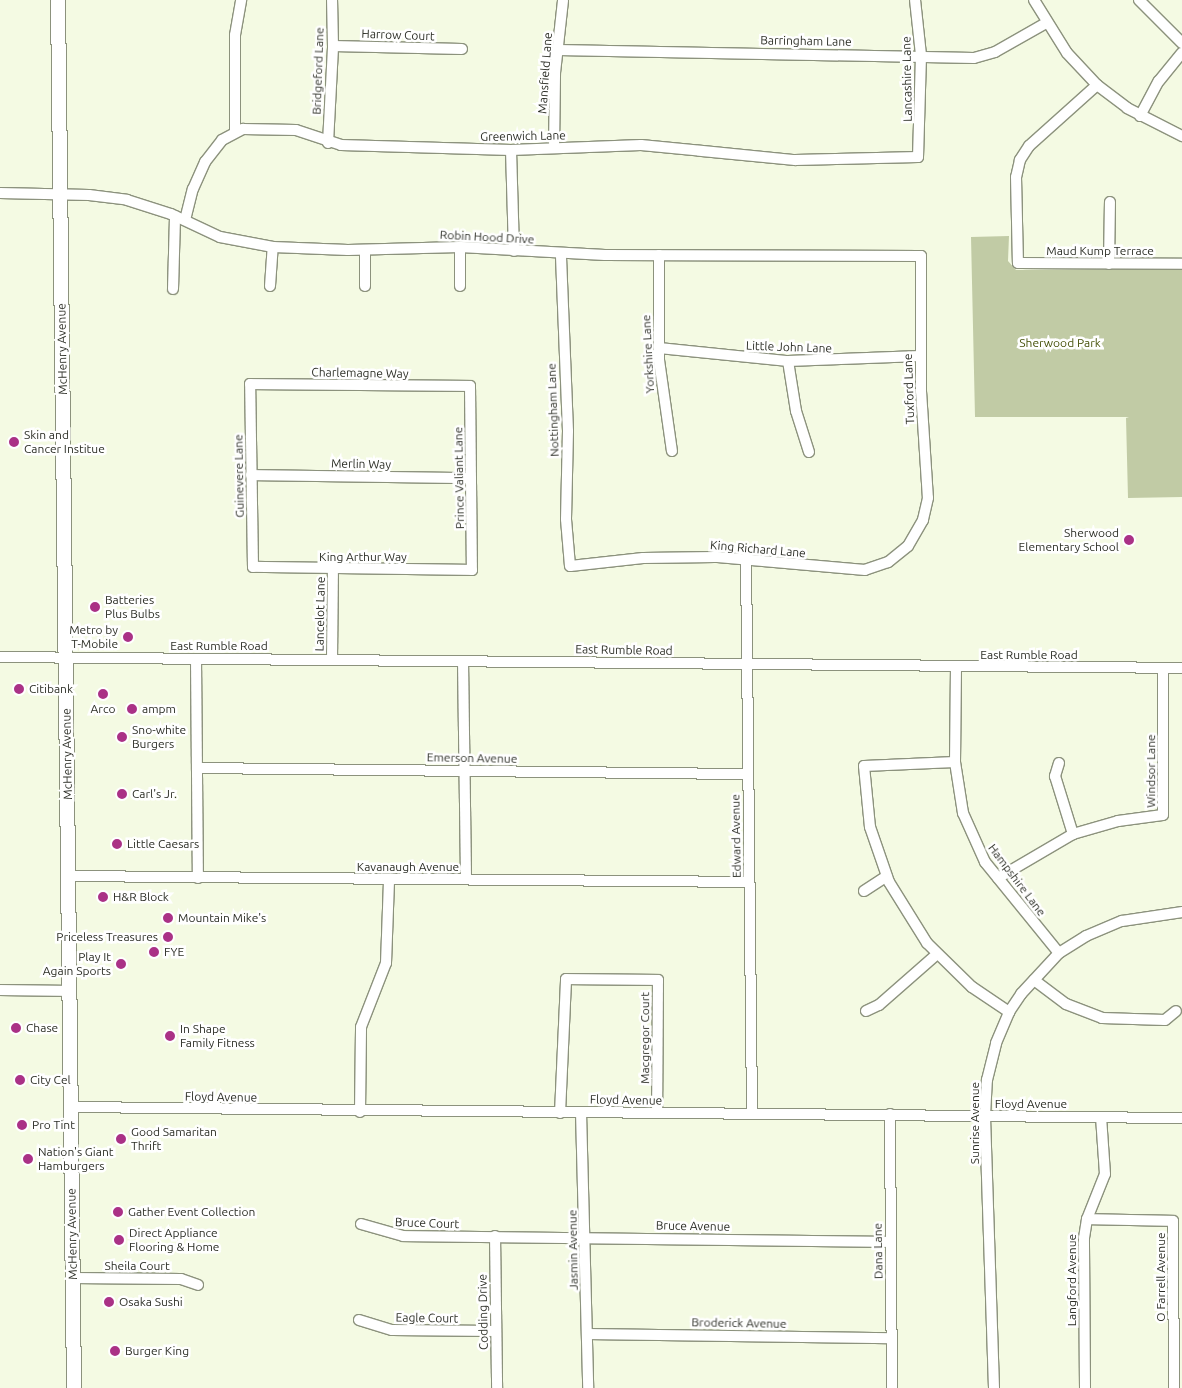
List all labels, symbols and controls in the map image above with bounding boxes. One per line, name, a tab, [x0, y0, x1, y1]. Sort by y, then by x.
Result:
street label: Bridgeford Lane	[309, 27, 327, 115]
street label: Harrow Court	[361, 27, 435, 43]
street label: Mansfield Lane	[535, 32, 555, 114]
street label: Barringham Lane	[760, 33, 852, 49]
street label: Lancashire Lane	[899, 36, 915, 122]
street label: Greenwich Lane	[480, 128, 566, 144]
street label: Robin Hood Drive	[439, 227, 535, 247]
street label: Maud Kump Terrace	[1046, 244, 1154, 258]
street label: McHenry Avenue	[54, 303, 70, 395]
street label: Yorkshire Lane	[639, 314, 657, 394]
park label: Sherwood Park	[1019, 336, 1101, 350]
street label: Little John Lane	[746, 338, 832, 356]
street label: Tuxford Lane	[901, 353, 917, 425]
street label: Nottingham Lane	[544, 363, 562, 457]
street label: Charlemagne Way	[311, 365, 409, 381]
street label: Prince Valiant Lane	[451, 427, 467, 529]
place label: Skin and Cancer Institue	[24, 428, 105, 456]
street label: Guinevere Lane	[231, 434, 247, 518]
marker: Skin and Cancer Institue	[8, 436, 20, 448]
street label: Merlin Way	[331, 456, 391, 472]
place label: Sherwood Elementary School	[1019, 526, 1119, 554]
marker: Sherwood Elementary School	[1123, 534, 1135, 546]
street label: King Richard Lane	[710, 538, 806, 560]
street label: King Arthur Way	[319, 550, 407, 564]
street label: Lancelot Lane	[312, 577, 328, 651]
place label: Batteries Plus Bulbs	[105, 593, 160, 621]
marker: Batteries Plus Bulbs	[89, 601, 101, 613]
place label: Metro by T-Mobile	[69, 623, 118, 651]
marker: Metro by T-Mobile	[122, 631, 134, 643]
street label: East Rumble Road	[170, 639, 268, 653]
street label: East Rumble Road	[575, 642, 673, 658]
street label: East Rumble Road	[980, 648, 1078, 662]
place label: Citibank	[29, 682, 73, 696]
marker: Citibank	[13, 683, 25, 695]
marker: Arco	[97, 688, 109, 700]
place label: Arco	[91, 702, 115, 716]
place label: ampm	[142, 702, 176, 716]
marker: ampm	[126, 703, 138, 715]
street label: McHenry Avenue	[59, 708, 75, 800]
place label: Sno-white Burgers	[132, 723, 186, 751]
marker: Sno-white Burgers	[116, 731, 128, 743]
street label: Windsor Lane	[1144, 734, 1158, 808]
street label: Emerson Avenue	[427, 750, 517, 766]
place label: Carl's Jr.	[132, 787, 177, 801]
marker: Carl's Jr.	[116, 788, 128, 800]
street label: Edward Avenue	[728, 794, 744, 878]
place label: Little Caesars	[127, 837, 199, 851]
marker: Little Caesars	[111, 838, 123, 850]
street label: Hampshire Lane	[985, 841, 1049, 919]
street label: Kavanaugh Avenue	[357, 860, 459, 874]
place label: H&R Block	[113, 890, 169, 904]
marker: H&R Block	[97, 891, 109, 903]
place label: Mountain Mike's	[178, 911, 266, 925]
marker: Mountain Mike's	[162, 912, 174, 924]
place label: Priceless Treasures	[56, 930, 158, 944]
marker: Priceless Treasures	[162, 931, 174, 943]
place label: FYE	[164, 945, 184, 959]
marker: FYE	[148, 946, 160, 958]
place label: Play It Again Sports	[43, 950, 111, 978]
marker: Play It Again Sports	[115, 958, 127, 970]
street label: Macgregor Court	[638, 992, 652, 1084]
place label: Chase	[26, 1021, 58, 1035]
marker: Chase	[10, 1022, 22, 1034]
place label: In Shape Family Fitness	[180, 1022, 255, 1050]
marker: In Shape Family Fitness	[164, 1030, 176, 1042]
place label: City Cel	[30, 1073, 71, 1087]
marker: City Cel	[14, 1074, 26, 1086]
street label: Sunrise Avenue	[968, 1082, 982, 1164]
street label: Floyd Avenue	[185, 1089, 257, 1105]
street label: Floyd Avenue	[590, 1092, 662, 1108]
street label: Floyd Avenue	[995, 1097, 1067, 1111]
place label: Pro Tint	[32, 1118, 75, 1132]
marker: Pro Tint	[16, 1119, 28, 1131]
place label: Good Samaritan Thrift	[131, 1125, 217, 1153]
marker: Good Samaritan Thrift	[115, 1133, 127, 1145]
place label: Nation's Giant Hamburgers	[38, 1145, 113, 1173]
marker: Nation's Giant Hamburgers	[22, 1153, 34, 1165]
street label: McHenry Avenue	[64, 1188, 80, 1280]
place label: Gather Event Collection	[128, 1205, 255, 1219]
marker: Gather Event Collection	[112, 1206, 124, 1218]
street label: Jasmin Avenue	[565, 1210, 581, 1290]
street label: Bruce Court	[395, 1215, 459, 1231]
street label: Bruce Avenue	[656, 1218, 730, 1234]
street label: Dana Lane	[870, 1223, 886, 1279]
place label: Direct Appliance Flooring & Home	[129, 1226, 219, 1254]
street label: O Farrell Avenue	[1154, 1232, 1168, 1322]
marker: Direct Appliance Flooring & Home	[113, 1234, 125, 1246]
street label: Langford Avenue	[1065, 1234, 1079, 1326]
street label: Sheila Court	[104, 1259, 170, 1273]
street label: Codding Drive	[475, 1274, 491, 1350]
place label: Osaka Sushi	[119, 1295, 183, 1309]
marker: Osaka Sushi	[103, 1296, 115, 1308]
street label: Eagle Court	[395, 1310, 459, 1326]
street label: Broderick Avenue	[691, 1315, 787, 1331]
place label: Burger King	[125, 1344, 189, 1358]
marker: Burger King	[109, 1345, 121, 1357]

